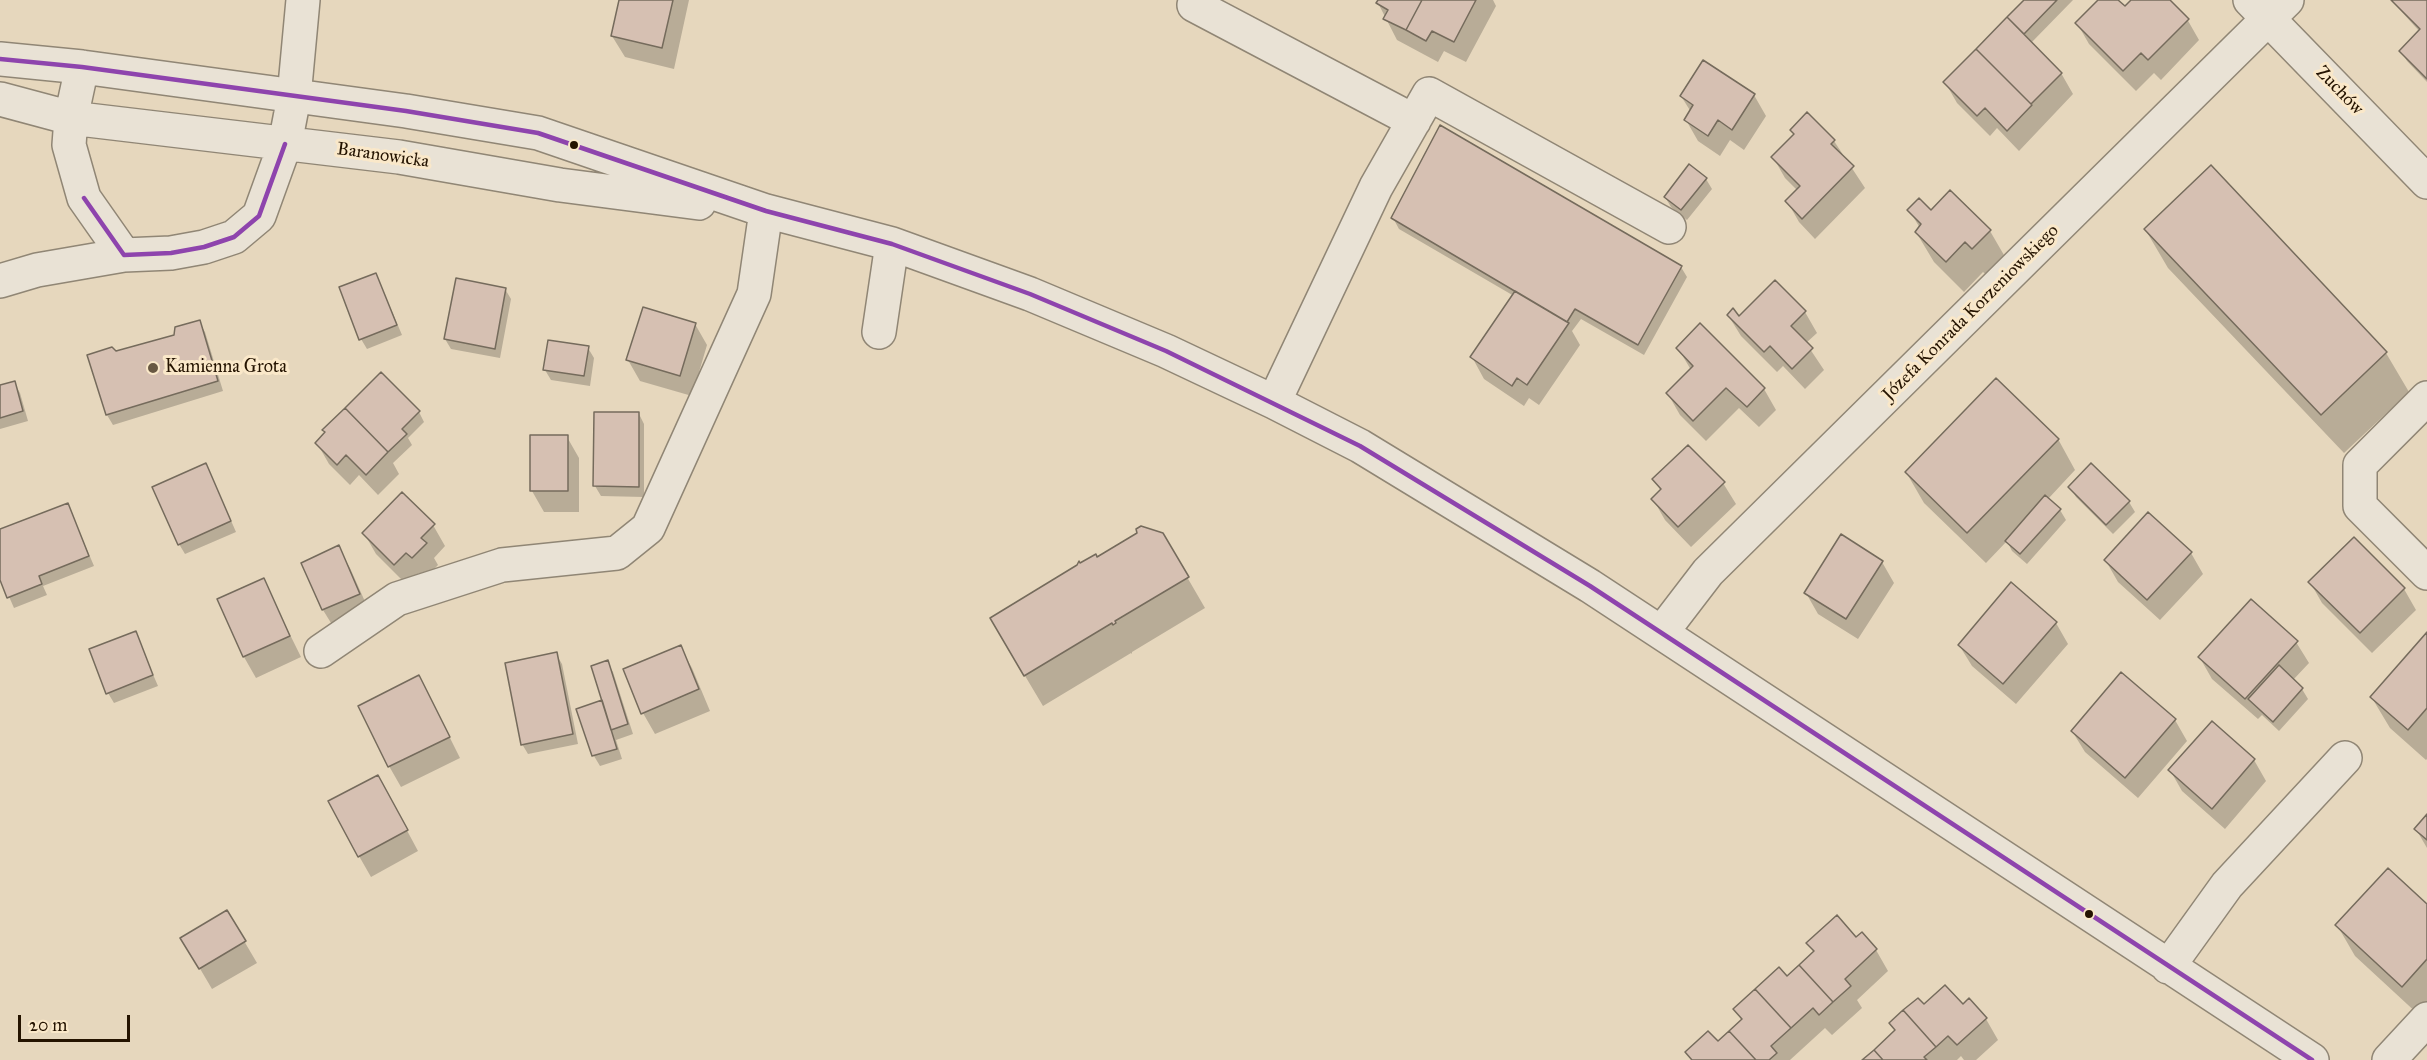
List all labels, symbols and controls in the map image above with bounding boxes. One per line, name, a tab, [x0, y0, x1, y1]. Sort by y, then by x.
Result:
street label: Zuchów	[2311, 62, 2367, 120]
street label: Baranowicka	[335, 139, 431, 173]
unlabelled marker	[568, 139, 580, 151]
street label: Józefa Konrada Korzeniowskiego	[1878, 220, 2064, 406]
place label: Kamienna Grota	[165, 357, 287, 379]
marker: Kamienna Grota	[146, 361, 160, 375]
unlabelled marker	[2083, 908, 2095, 920]
scale bar	[21, 1003, 134, 1041]
text: 20 m	[29, 1014, 67, 1036]

